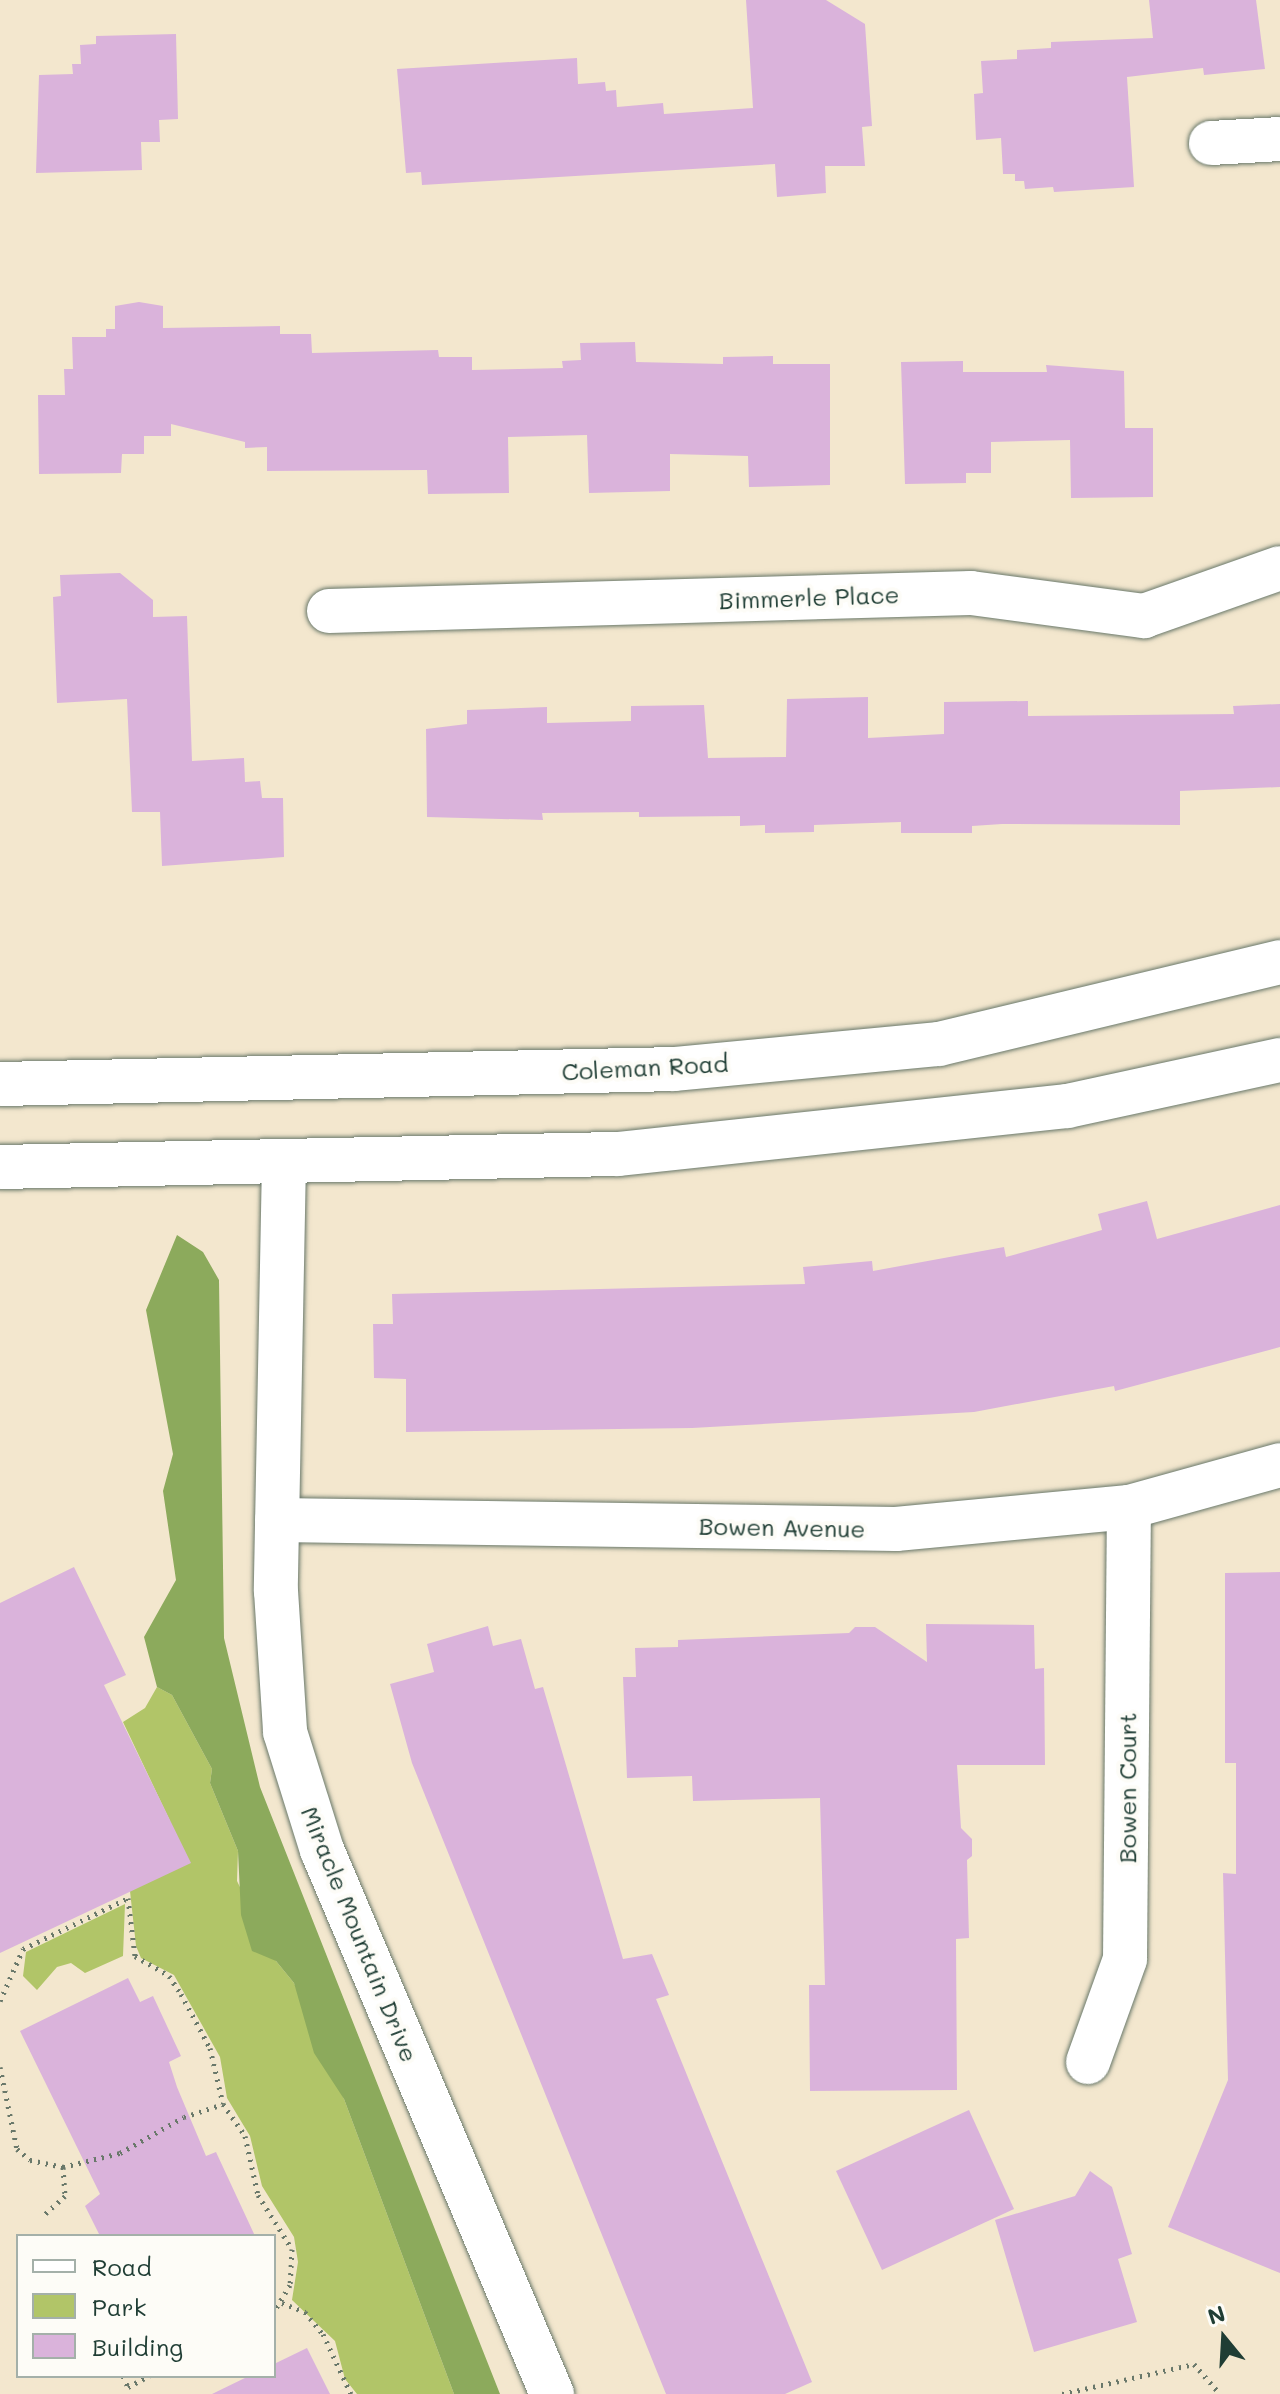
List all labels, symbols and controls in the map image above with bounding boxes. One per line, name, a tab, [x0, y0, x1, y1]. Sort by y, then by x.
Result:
street label: Bimmerle Place	[718, 579, 900, 615]
street label: Coleman Road	[561, 1048, 729, 1086]
street label: Bowen Avenue	[698, 1511, 866, 1543]
street label: Bowen Court	[1113, 1713, 1141, 1863]
street label: Miracle Mountain Drive	[295, 1802, 425, 2066]
legend	[16, 2234, 276, 2378]
text: Road	[92, 2251, 152, 2282]
text: Park	[92, 2291, 146, 2322]
north arrow	[1184, 2298, 1264, 2378]
text: N	[1204, 2298, 1229, 2331]
text: Building	[92, 2331, 183, 2362]

